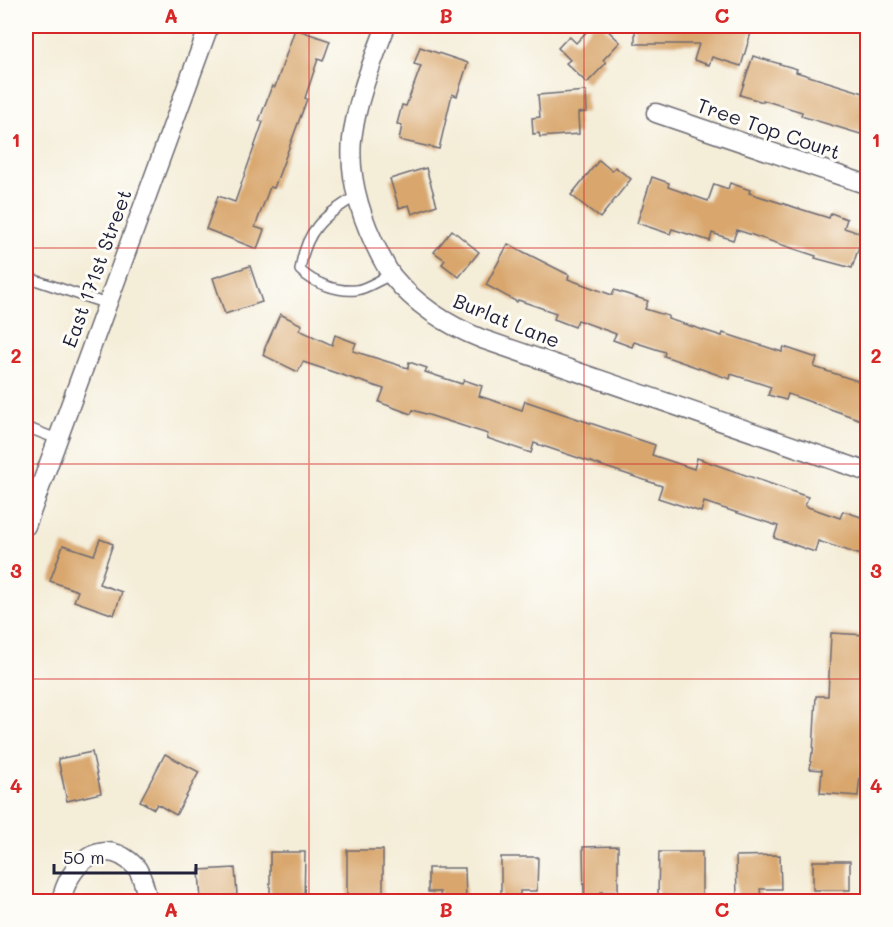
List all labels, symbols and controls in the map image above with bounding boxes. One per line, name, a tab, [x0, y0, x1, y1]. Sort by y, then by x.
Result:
text: A	[164, 2, 178, 28]
text: B	[439, 2, 453, 28]
text: C	[715, 2, 730, 28]
street label: Tree Top Court	[694, 91, 844, 165]
text: 1	[12, 126, 20, 152]
text: 1	[872, 126, 880, 152]
street label: East 171st Street	[55, 185, 137, 351]
street label: Burlat Lane	[450, 287, 564, 353]
text: 2	[10, 342, 22, 368]
text: 2	[870, 342, 882, 368]
text: 3	[10, 557, 22, 583]
text: 3	[870, 557, 882, 583]
text: 4	[10, 772, 23, 798]
text: 4	[870, 772, 883, 798]
scale bar	[54, 837, 196, 875]
text: 50 m	[63, 845, 105, 869]
text: A	[164, 896, 178, 922]
text: B	[439, 896, 453, 922]
text: C	[715, 896, 730, 922]

